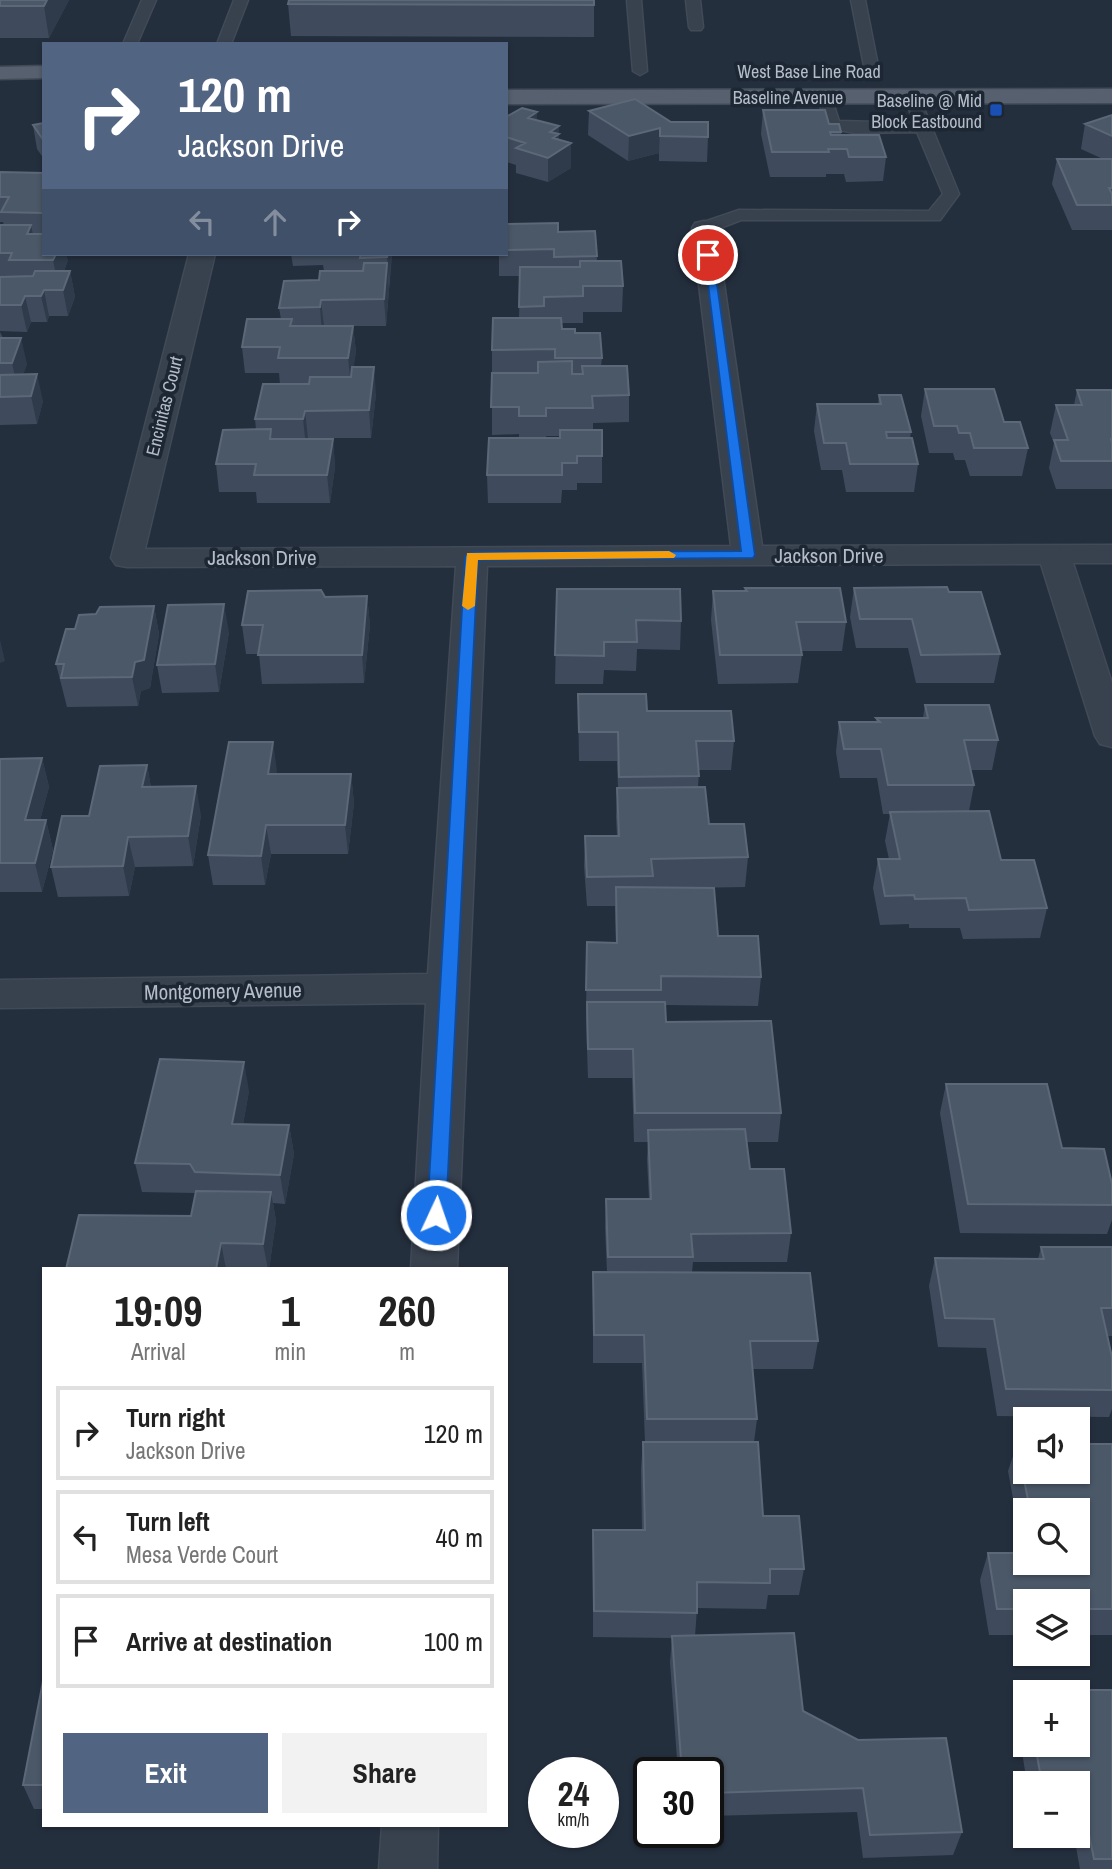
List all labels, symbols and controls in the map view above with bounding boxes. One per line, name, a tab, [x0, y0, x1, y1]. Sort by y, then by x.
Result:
street label: West Base Line Road	[737, 59, 881, 84]
text: 120 m	[178, 61, 292, 127]
icon: right	[63, 70, 154, 161]
street label: Baseline Avenue	[733, 85, 843, 110]
place label: Baseline @ Mid Block Eastbound	[871, 88, 982, 134]
marker: Baseline @ Mid Block Eastbound	[988, 102, 1004, 118]
text: Jackson Drive	[178, 124, 344, 167]
icon: left	[183, 203, 221, 241]
icon: ahead	[256, 203, 294, 241]
icon: right	[329, 203, 367, 241]
pin	[678, 225, 738, 285]
icon: arrive	[689, 236, 727, 274]
street label: Encinitas Court	[140, 354, 188, 458]
street label: Jackson Drive	[774, 541, 884, 570]
street label: Jackson Drive	[207, 543, 317, 572]
street label: Montgomery Avenue	[144, 975, 302, 1007]
position arrow	[399, 1178, 473, 1252]
text: 19:09	[114, 1283, 202, 1339]
text: 1	[281, 1283, 300, 1339]
text: 260	[378, 1283, 436, 1339]
text: Arrival	[131, 1336, 186, 1367]
text: min	[275, 1336, 306, 1367]
text: m	[399, 1336, 415, 1367]
text: Turn right	[126, 1400, 225, 1435]
map controls	[1013, 1407, 1090, 1848]
button: sound	[1013, 1407, 1090, 1484]
icon: right	[67, 1414, 105, 1452]
text: 120 m	[424, 1416, 483, 1451]
text: Jackson Drive	[126, 1435, 246, 1466]
button: search	[1013, 1498, 1090, 1575]
text: Turn left	[126, 1504, 210, 1539]
icon: left	[67, 1518, 105, 1556]
text: 40 m	[436, 1520, 483, 1555]
text: Mesa Verde Court	[126, 1539, 278, 1570]
button: layers	[1013, 1589, 1090, 1666]
icon: arrive	[67, 1622, 105, 1660]
text: Arrive at destination	[126, 1624, 332, 1659]
text: 100 m	[424, 1624, 483, 1659]
button: +	[1013, 1680, 1090, 1757]
button: Exit	[63, 1733, 268, 1813]
button: Share	[282, 1733, 487, 1813]
speed limit sign: 30	[633, 1757, 724, 1848]
text: 24	[558, 1770, 589, 1817]
button: −	[1013, 1771, 1090, 1848]
text: km/h	[558, 1807, 590, 1832]

